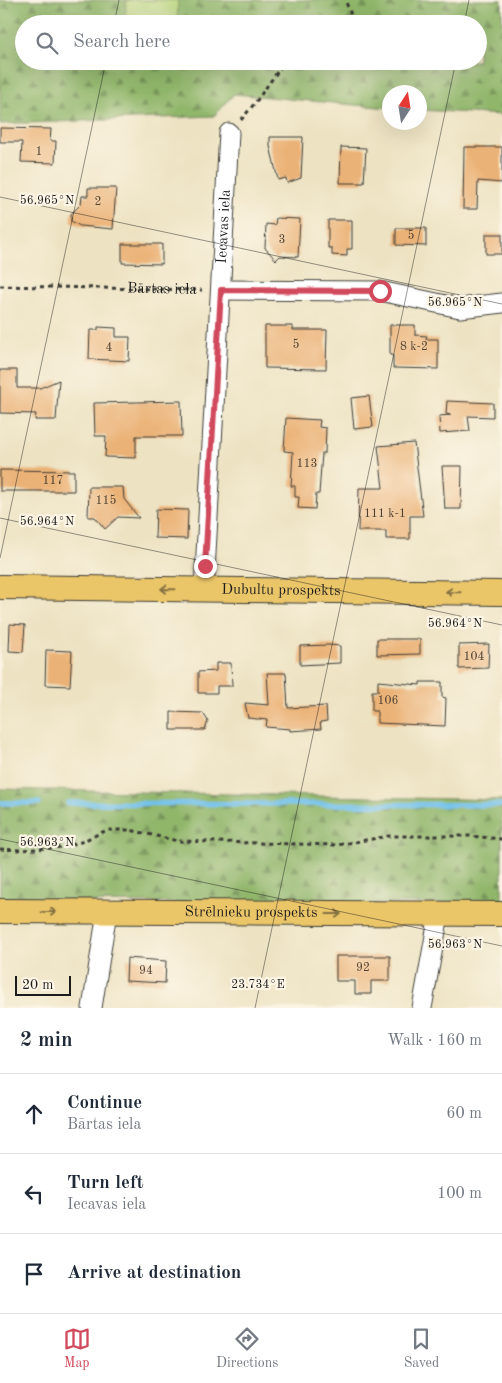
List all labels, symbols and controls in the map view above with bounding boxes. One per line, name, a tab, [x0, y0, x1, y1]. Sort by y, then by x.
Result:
search box	[15, 15, 487, 70]
icon: search	[33, 29, 61, 57]
text: Search here	[73, 33, 170, 52]
north arrow	[382, 85, 427, 130]
house number: 1	[36, 146, 42, 158]
street label: Iecavas iela	[214, 188, 233, 264]
text: 56.965°N	[20, 194, 74, 207]
house number: 2	[95, 196, 101, 208]
house number: 5	[408, 229, 415, 242]
house number: 3	[279, 234, 285, 246]
route start	[369, 280, 392, 303]
street label: Bārtas iela	[127, 281, 198, 297]
text: 56.965°N	[428, 296, 482, 309]
house number: 5	[293, 338, 300, 351]
house number: 8 k-2	[400, 341, 428, 353]
house number: 4	[106, 342, 113, 354]
house number: 113	[297, 458, 317, 470]
house number: 117	[43, 475, 63, 487]
house number: 115	[96, 494, 116, 507]
house number: 111 k-1	[364, 508, 406, 520]
text: 56.964°N	[20, 515, 74, 528]
route end	[194, 555, 217, 578]
street label: Dubultu prospekts	[221, 582, 341, 599]
one-way arrow	[161, 584, 177, 594]
one-way arrow	[446, 587, 462, 597]
text: 56.964°N	[428, 617, 482, 630]
house number: 104	[464, 651, 484, 663]
house number: 106	[378, 695, 398, 707]
text: 56.963°N	[20, 836, 74, 849]
street label: Strēlnieku prospekts	[184, 905, 318, 920]
one-way arrow	[40, 907, 56, 917]
one-way arrow	[325, 909, 341, 919]
text: 56.963°N	[428, 938, 482, 951]
house number: 92	[356, 962, 370, 974]
house number: 94	[139, 965, 153, 977]
scale bar	[15, 973, 71, 996]
text: 20 m	[22, 978, 53, 992]
text: 23.734°E	[231, 979, 285, 991]
text: 2 min	[20, 1030, 73, 1051]
text: Walk · 160 m	[387, 1033, 482, 1049]
text: Continue	[67, 1094, 142, 1113]
icon: ahead	[20, 1100, 48, 1128]
text: 60 m	[446, 1106, 482, 1122]
text: Bārtas iela	[67, 1117, 141, 1133]
text: Turn left	[67, 1174, 144, 1193]
icon: left	[20, 1180, 48, 1208]
text: 100 m	[437, 1186, 482, 1202]
text: Iecavas iela	[67, 1197, 146, 1213]
icon: arrive	[20, 1260, 48, 1288]
text: Arrive at destination	[67, 1264, 241, 1283]
tab: Map	[63, 1325, 91, 1372]
tab: Directions	[216, 1325, 278, 1372]
tab: Saved	[404, 1325, 439, 1372]

